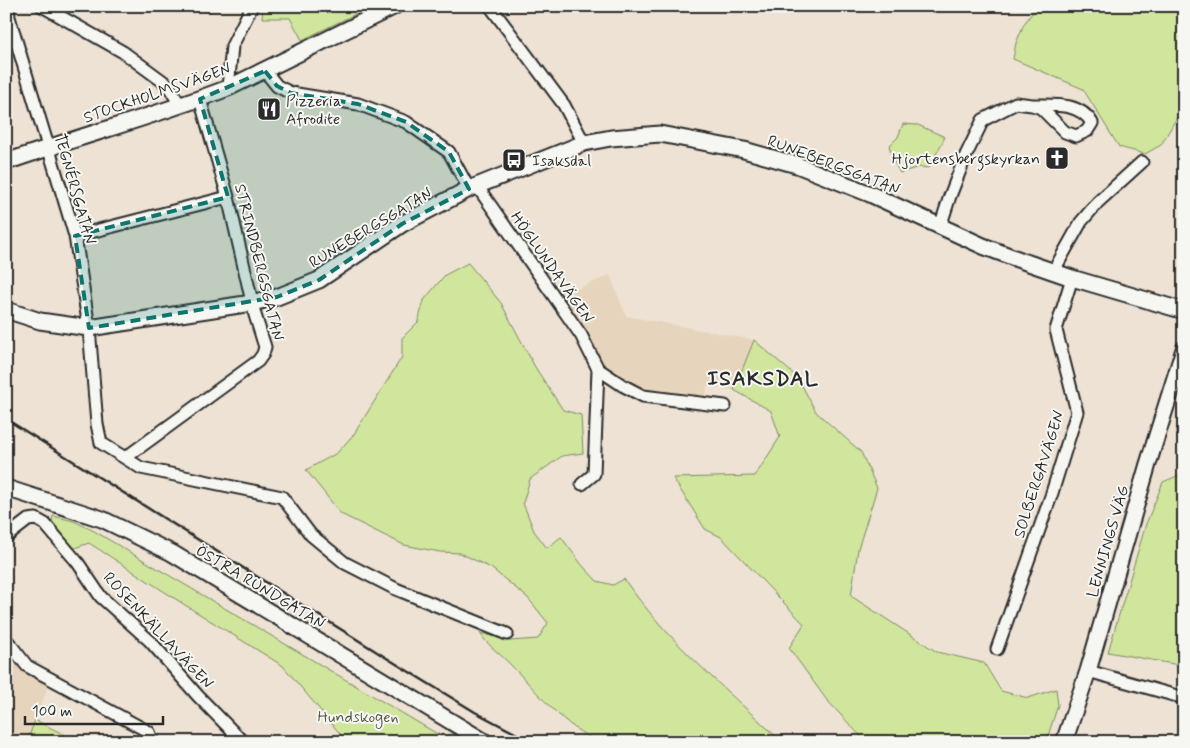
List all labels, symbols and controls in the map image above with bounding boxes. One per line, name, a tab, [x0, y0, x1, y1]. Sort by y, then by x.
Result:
street label: STOCKHOLMSVÄGEN	[81, 58, 234, 129]
place label: Pizzeria Afrodite	[286, 91, 341, 130]
restaurant icon: Pizzeria Afrodite	[256, 96, 282, 122]
street label: RUNEBERGSGATAN	[764, 130, 903, 201]
street label: TEGNÉRSGATAN	[49, 131, 100, 248]
church icon: Hjortensbergskyrkan	[1044, 145, 1070, 171]
bus stop icon: Isaksdal	[501, 147, 527, 173]
place label: Hjortensbergskyrkan	[892, 149, 1040, 171]
place label: Isaksdal	[532, 151, 591, 172]
street label: STRINDBERGSGATAN	[229, 182, 288, 344]
street label: RUNEBERGSGATAN	[305, 183, 437, 273]
street label: HÖGLUNDAVÄGEN	[505, 208, 598, 328]
district label: ISAKSDAL	[707, 365, 819, 393]
street label: SOLBERGAVÄGEN	[1009, 408, 1070, 541]
street label: LENNINGS VÄG	[1082, 483, 1134, 600]
street label: ÖSTRA RUNDGATAN	[192, 540, 329, 635]
street label: ROSENKÄLLAVÄGEN	[98, 568, 218, 694]
scale bar	[25, 693, 162, 725]
text: 100 m	[32, 702, 72, 722]
park label: Hundskogen	[318, 707, 398, 729]

